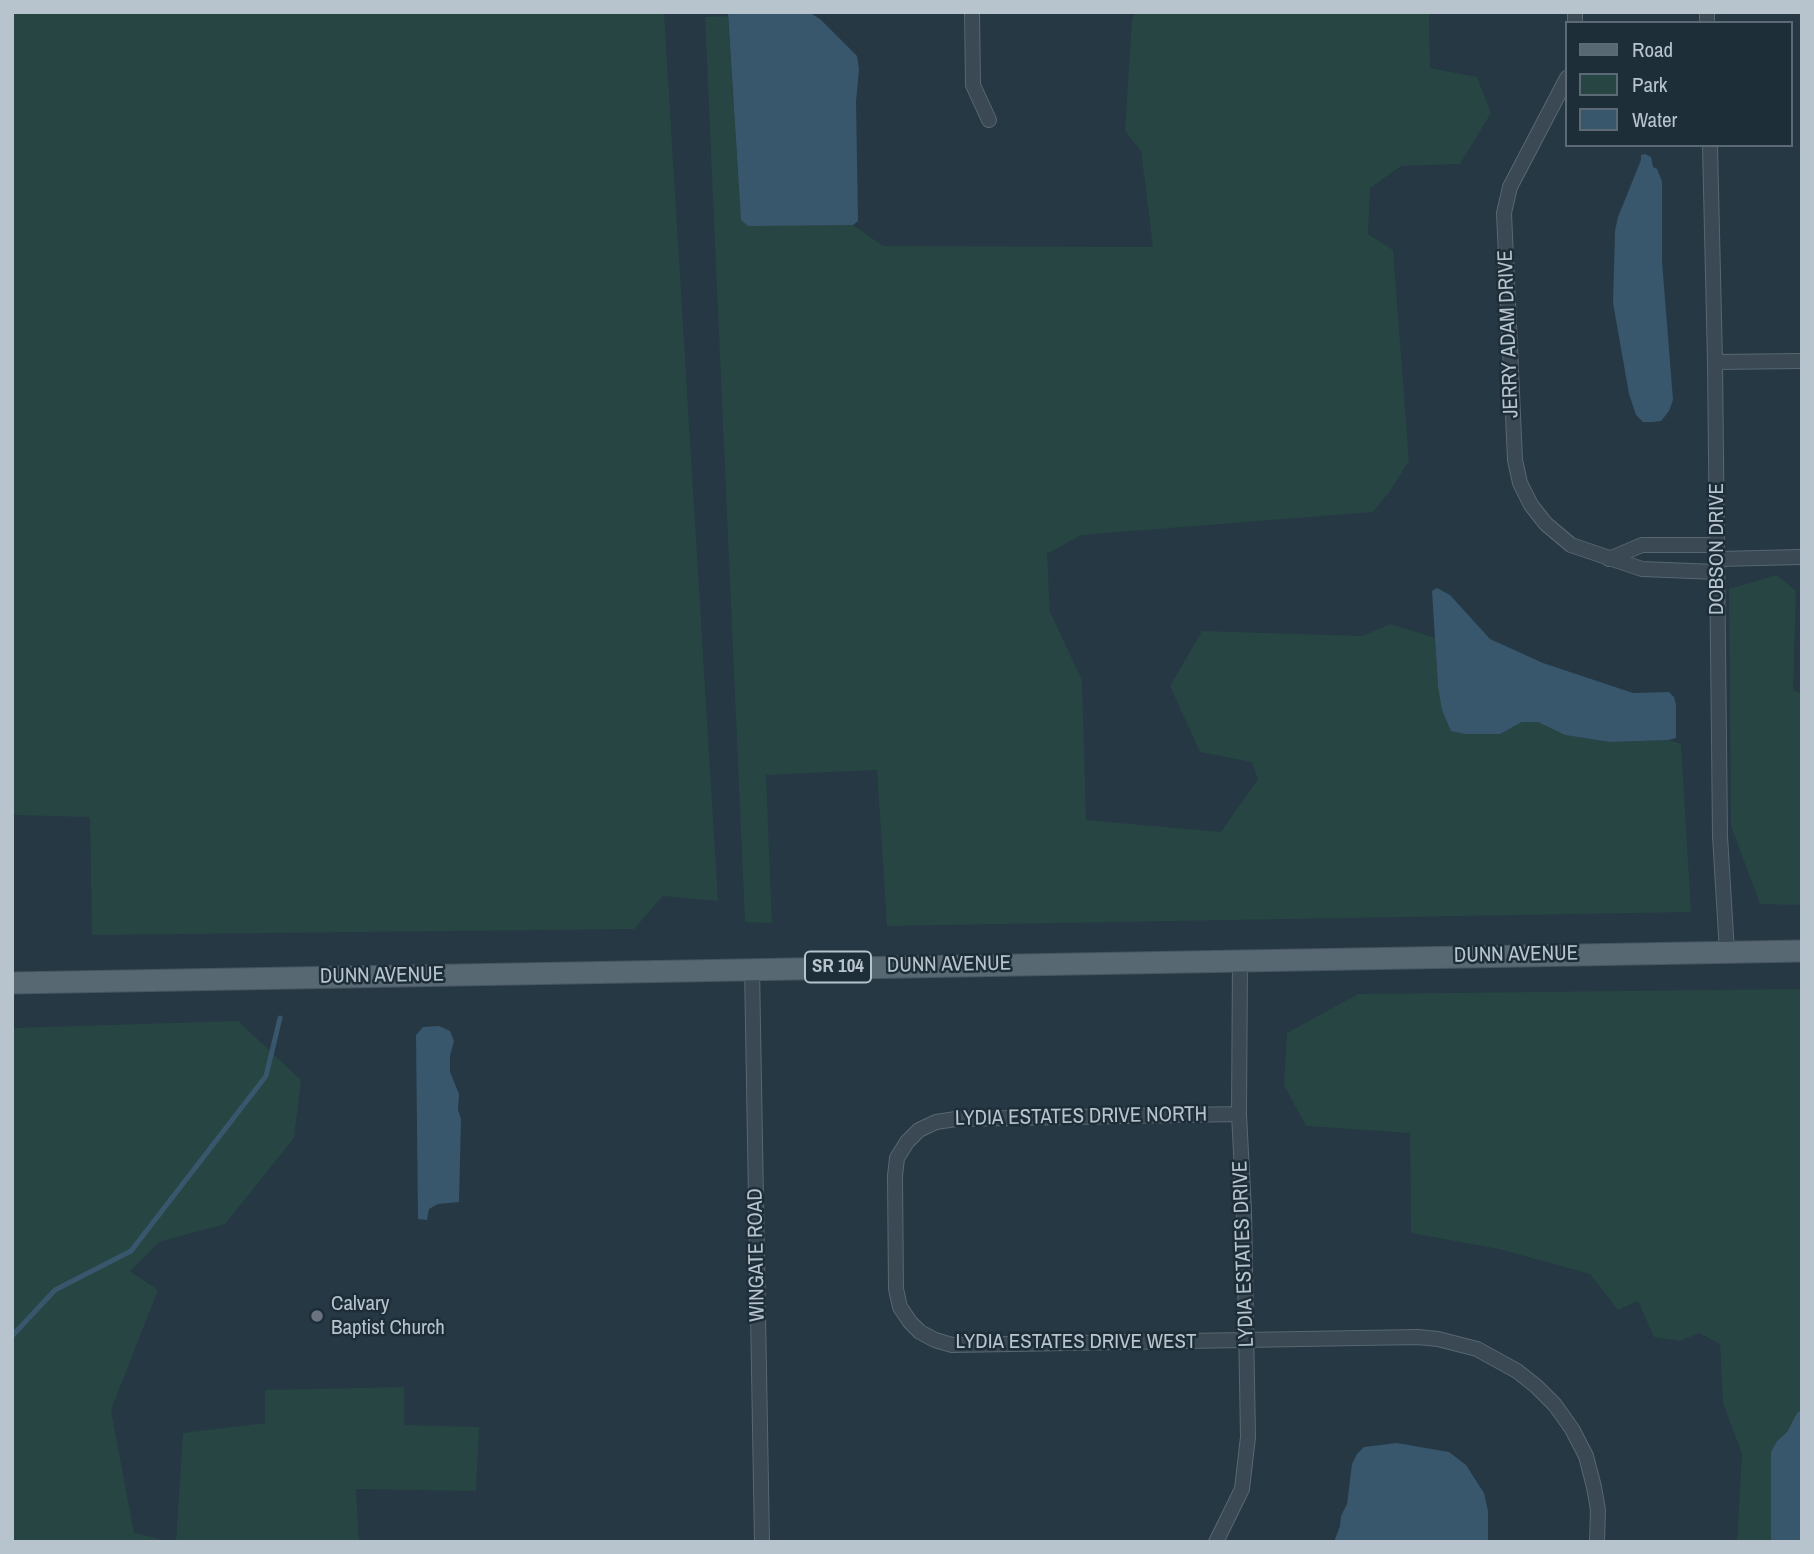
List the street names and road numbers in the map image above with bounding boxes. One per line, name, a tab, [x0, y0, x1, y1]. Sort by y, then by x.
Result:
street label: JERRY ADAM DRIVE	[1493, 250, 1525, 418]
street label: DOBSON DRIVE	[1704, 483, 1730, 615]
street label: DUNN AVENUE	[1454, 941, 1578, 969]
road number: SR 104	[805, 951, 871, 982]
street label: DUNN AVENUE	[887, 951, 1011, 979]
street label: DUNN AVENUE	[320, 962, 444, 990]
street label: LYDIA ESTATES DRIVE NORTH	[955, 1102, 1207, 1132]
street label: LYDIA ESTATES DRIVE	[1228, 1160, 1260, 1348]
street label: WINGATE ROAD	[743, 1188, 771, 1322]
street label: LYDIA ESTATES DRIVE WEST	[955, 1329, 1197, 1355]

